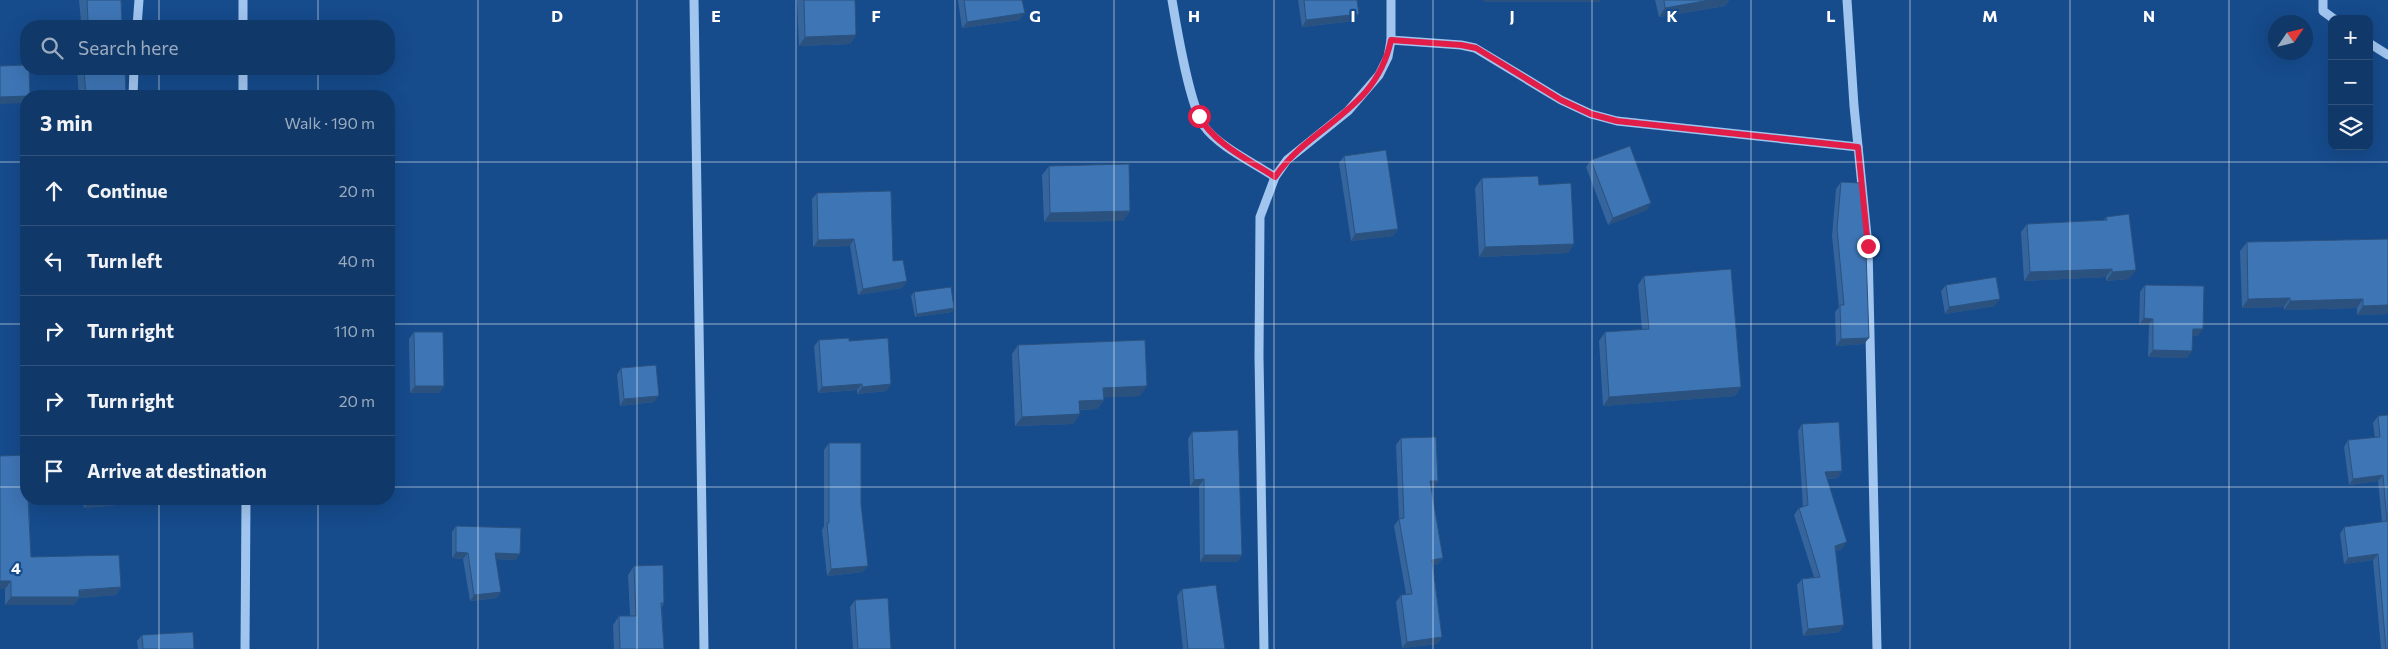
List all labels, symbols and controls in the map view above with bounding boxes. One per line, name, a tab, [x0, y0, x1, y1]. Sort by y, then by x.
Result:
text: D	[551, 6, 563, 25]
text: E	[711, 6, 721, 25]
text: F	[871, 6, 881, 25]
text: G	[1029, 6, 1041, 25]
text: H	[1188, 6, 1200, 25]
text: I	[1350, 6, 1356, 25]
text: J	[1509, 6, 1515, 25]
text: K	[1666, 6, 1678, 25]
text: L	[1826, 6, 1836, 25]
text: M	[1982, 6, 1998, 25]
text: N	[2143, 6, 2155, 25]
north arrow	[2268, 15, 2313, 60]
map controls	[2328, 15, 2373, 150]
button: +	[2328, 15, 2373, 60]
search box	[20, 20, 395, 75]
icon: search	[38, 34, 66, 62]
text: Search here	[78, 36, 178, 59]
button: −	[2328, 60, 2373, 105]
route start	[1188, 105, 1211, 128]
button: layers	[2328, 105, 2373, 150]
text: 3 min	[40, 110, 93, 135]
text: Walk · 190 m	[285, 113, 375, 132]
icon: ahead	[40, 177, 68, 205]
text: Continue	[87, 179, 167, 202]
text: 20 m	[339, 181, 375, 200]
route end	[1857, 235, 1880, 258]
icon: left	[40, 247, 68, 275]
text: Turn left	[87, 249, 162, 272]
text: 40 m	[338, 251, 375, 270]
icon: right	[40, 317, 68, 345]
text: Turn right	[87, 319, 174, 342]
text: 110 m	[334, 321, 375, 340]
icon: right	[40, 387, 68, 415]
text: Turn right	[87, 389, 174, 412]
text: 20 m	[339, 391, 375, 410]
icon: arrive	[40, 457, 68, 485]
text: Arrive at destination	[87, 459, 267, 482]
text: 4	[11, 558, 21, 577]

